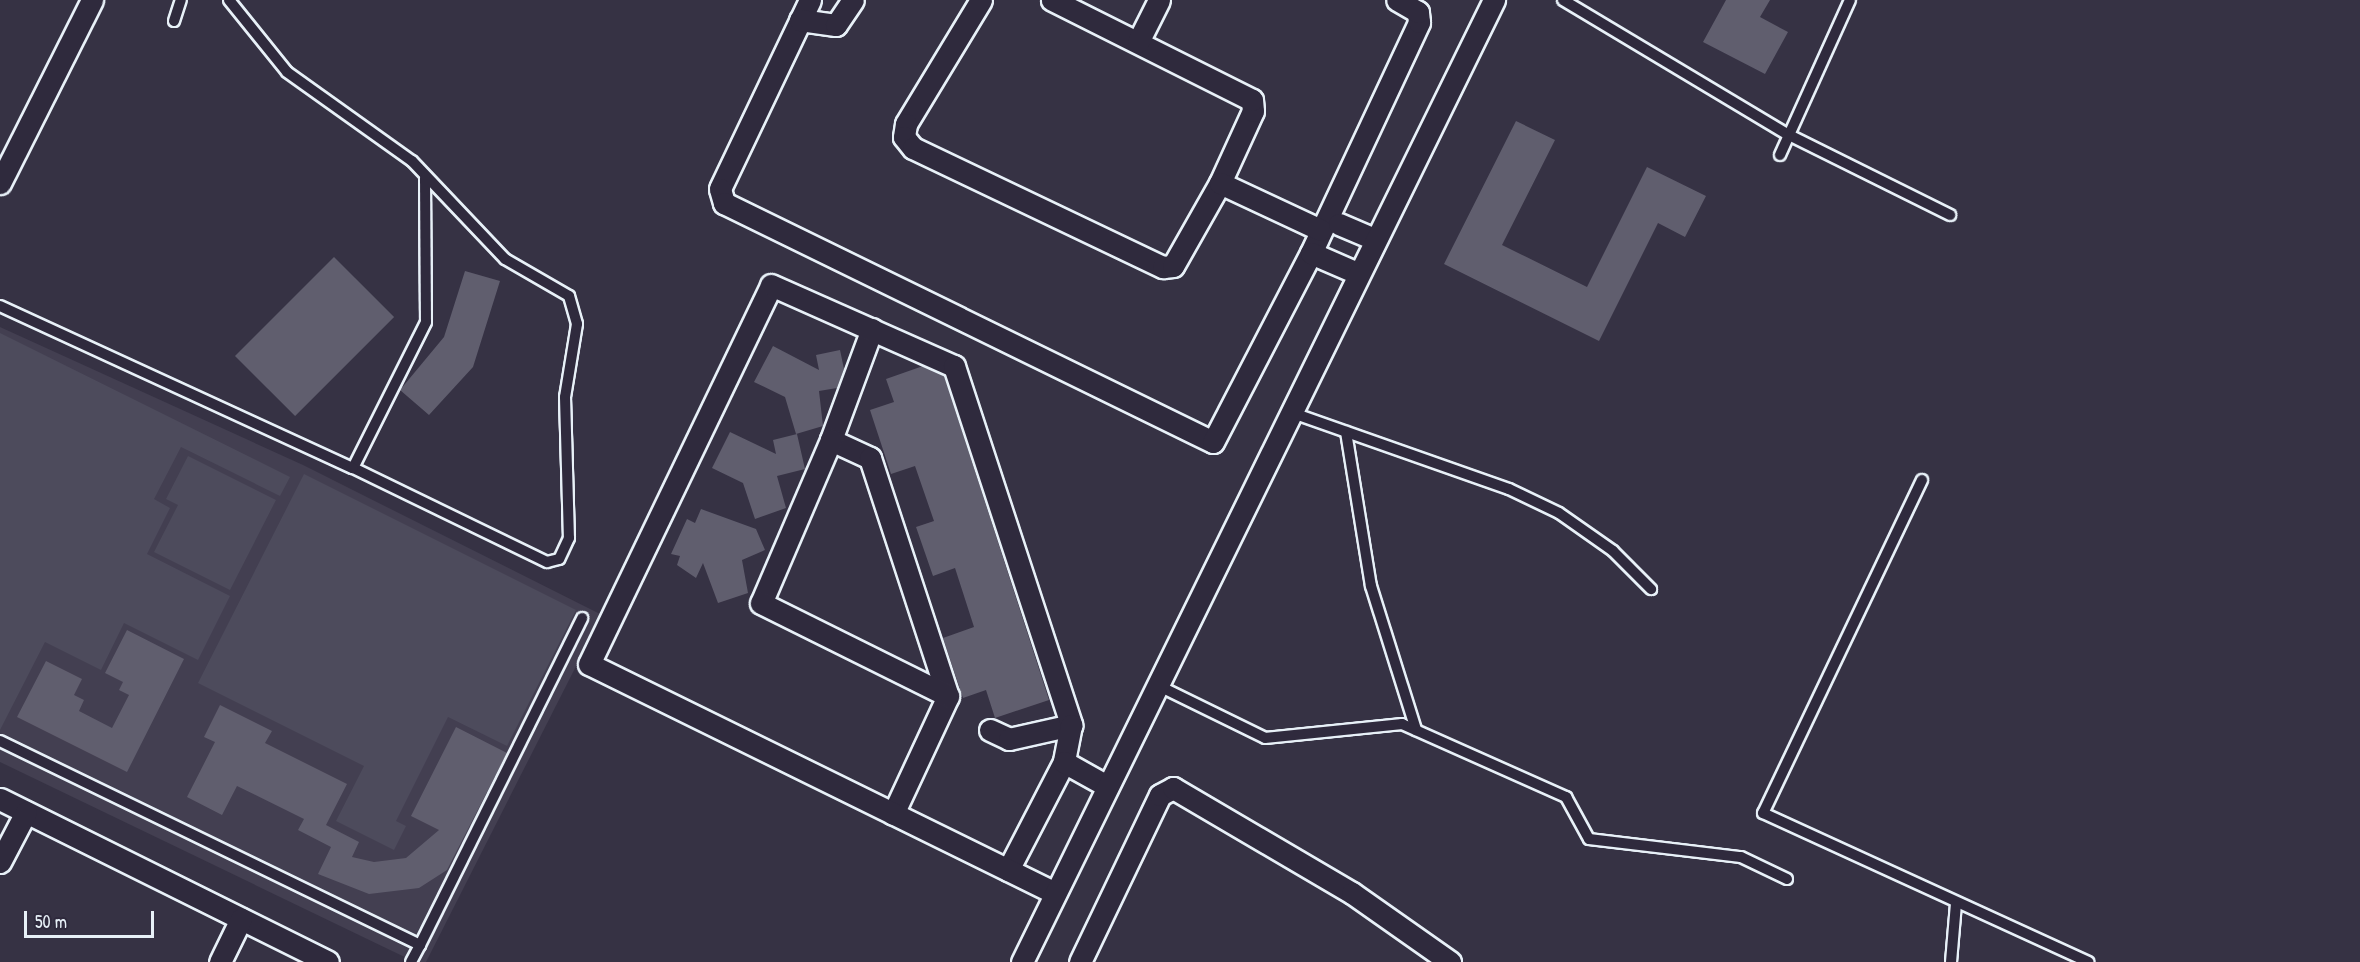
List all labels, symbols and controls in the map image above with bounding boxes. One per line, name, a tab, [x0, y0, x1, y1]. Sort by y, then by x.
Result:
scale bar	[27, 899, 158, 937]
text: 50 m	[35, 909, 67, 934]

